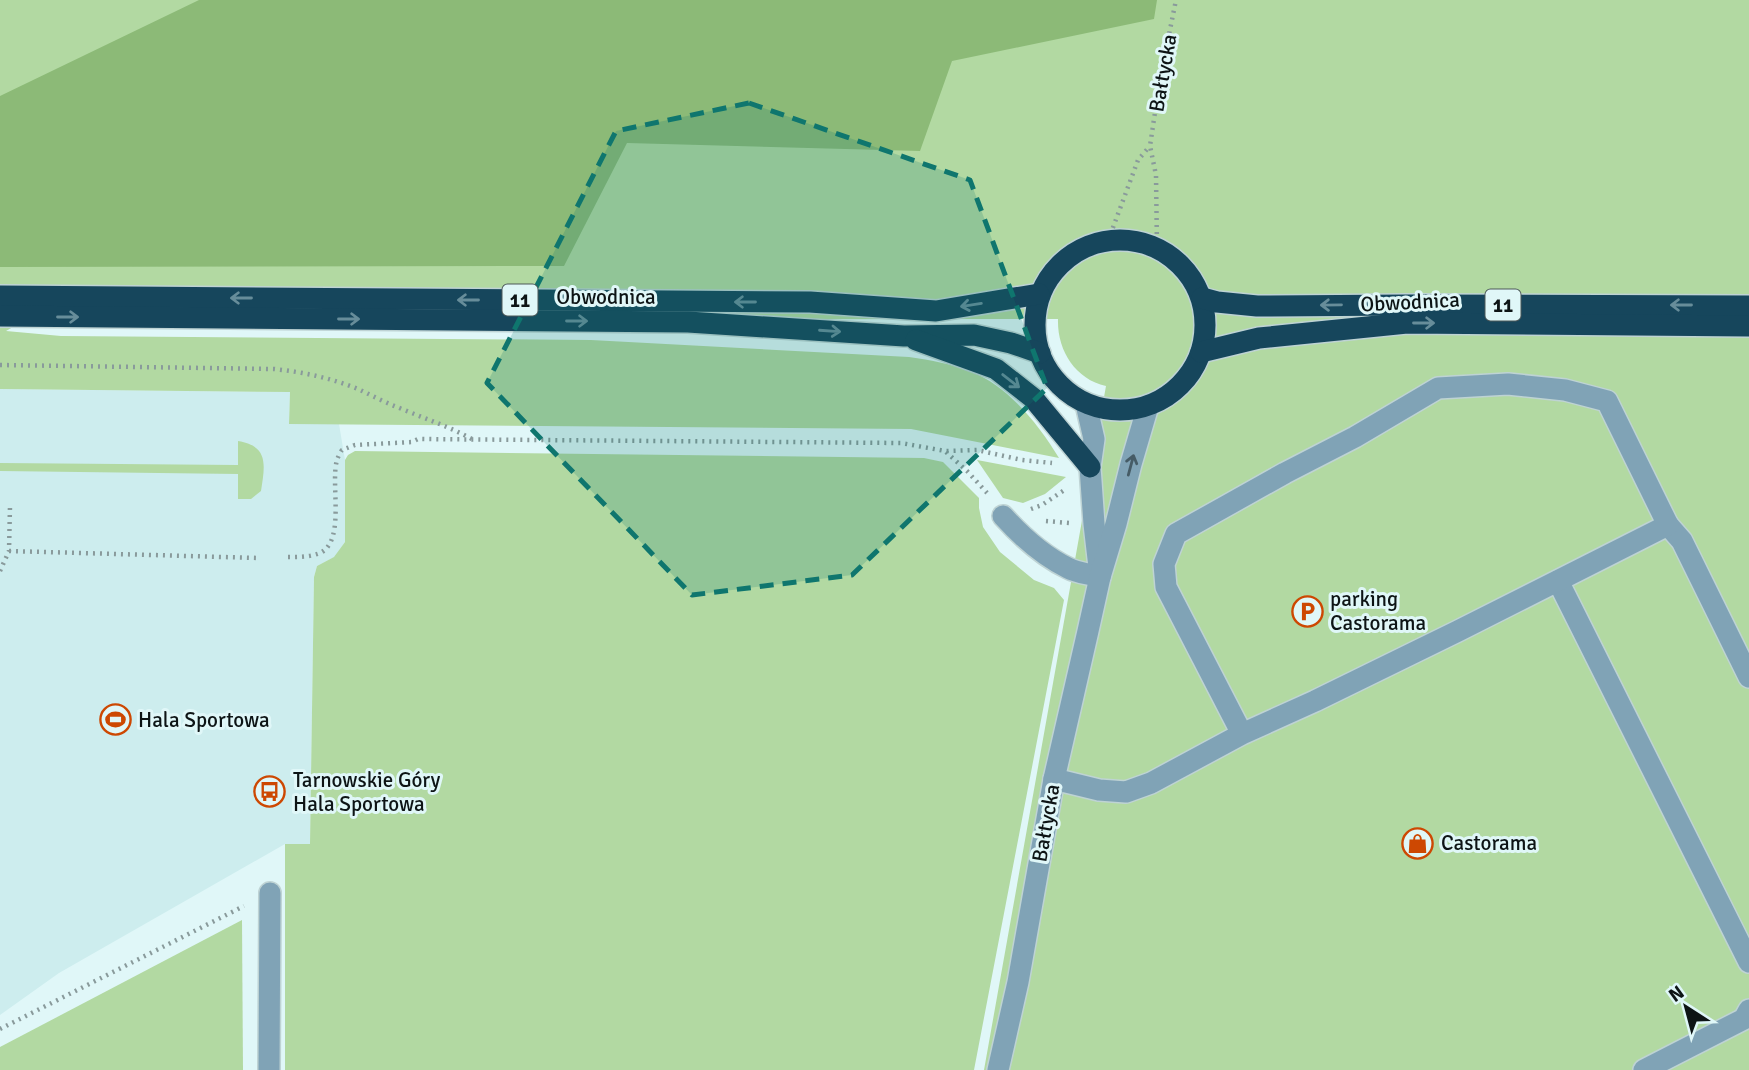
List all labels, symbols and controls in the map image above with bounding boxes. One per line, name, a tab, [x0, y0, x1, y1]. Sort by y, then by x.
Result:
street label: Bałtycka	[1143, 32, 1183, 114]
road number: 11	[503, 284, 538, 316]
street label: Obwodnica	[556, 284, 656, 310]
street label: Obwodnica	[1360, 286, 1460, 318]
road number: 11	[1486, 290, 1520, 320]
one-way arrow	[230, 291, 253, 305]
one-way arrow	[457, 293, 480, 307]
one-way arrow	[733, 295, 756, 309]
one-way arrow	[1320, 298, 1343, 312]
one-way arrow	[1670, 298, 1693, 312]
one-way arrow	[961, 299, 983, 313]
one-way arrow	[56, 310, 79, 323]
one-way arrow	[337, 312, 360, 326]
one-way arrow	[565, 314, 588, 328]
one-way arrow	[1413, 316, 1436, 330]
one-way arrow	[818, 325, 840, 338]
one-way arrow	[1002, 373, 1020, 389]
one-way arrow	[1125, 454, 1138, 477]
place label: parking Castorama	[1330, 586, 1426, 636]
parking icon: parking Castorama	[1290, 594, 1324, 628]
sports icon: Hala Sportowa	[98, 703, 132, 737]
place label: Hala Sportowa	[138, 707, 270, 733]
place label: Tarnowskie Góry Hala Sportowa	[293, 767, 441, 817]
bus stop icon: Tarnowskie Góry Hala Sportowa	[253, 775, 287, 809]
street label: Bałtycka	[1026, 782, 1066, 864]
shop icon: Castorama	[1401, 826, 1435, 860]
place label: Castorama	[1441, 830, 1537, 856]
north arrow	[1651, 972, 1721, 1042]
text: N	[1664, 980, 1689, 1008]

